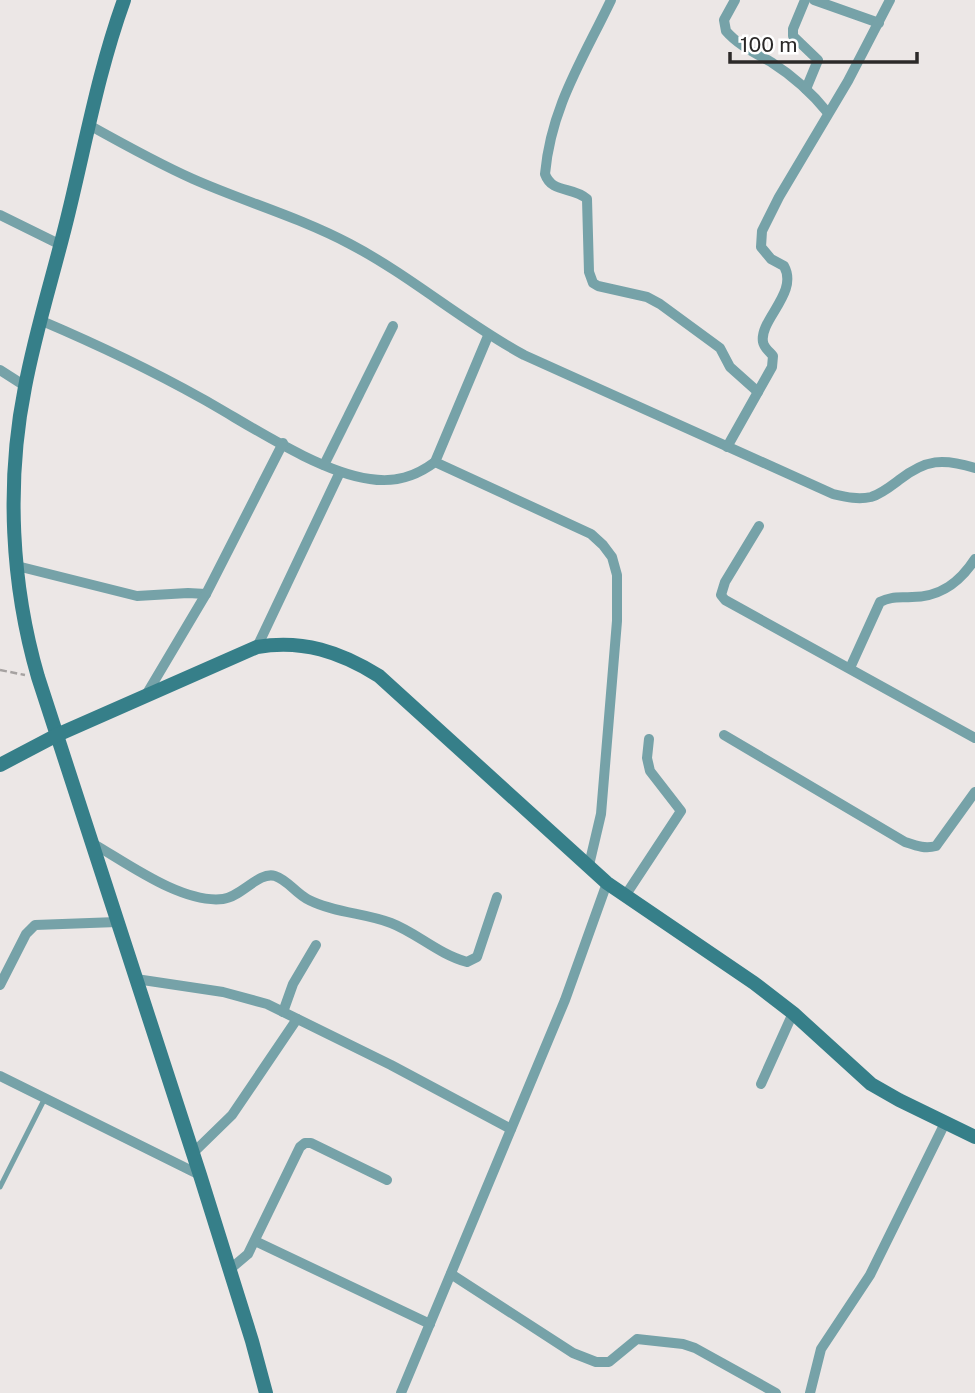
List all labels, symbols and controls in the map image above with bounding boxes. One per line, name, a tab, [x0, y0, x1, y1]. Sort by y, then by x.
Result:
scale bar	[730, 21, 917, 65]
text: 100 m	[740, 32, 797, 57]

